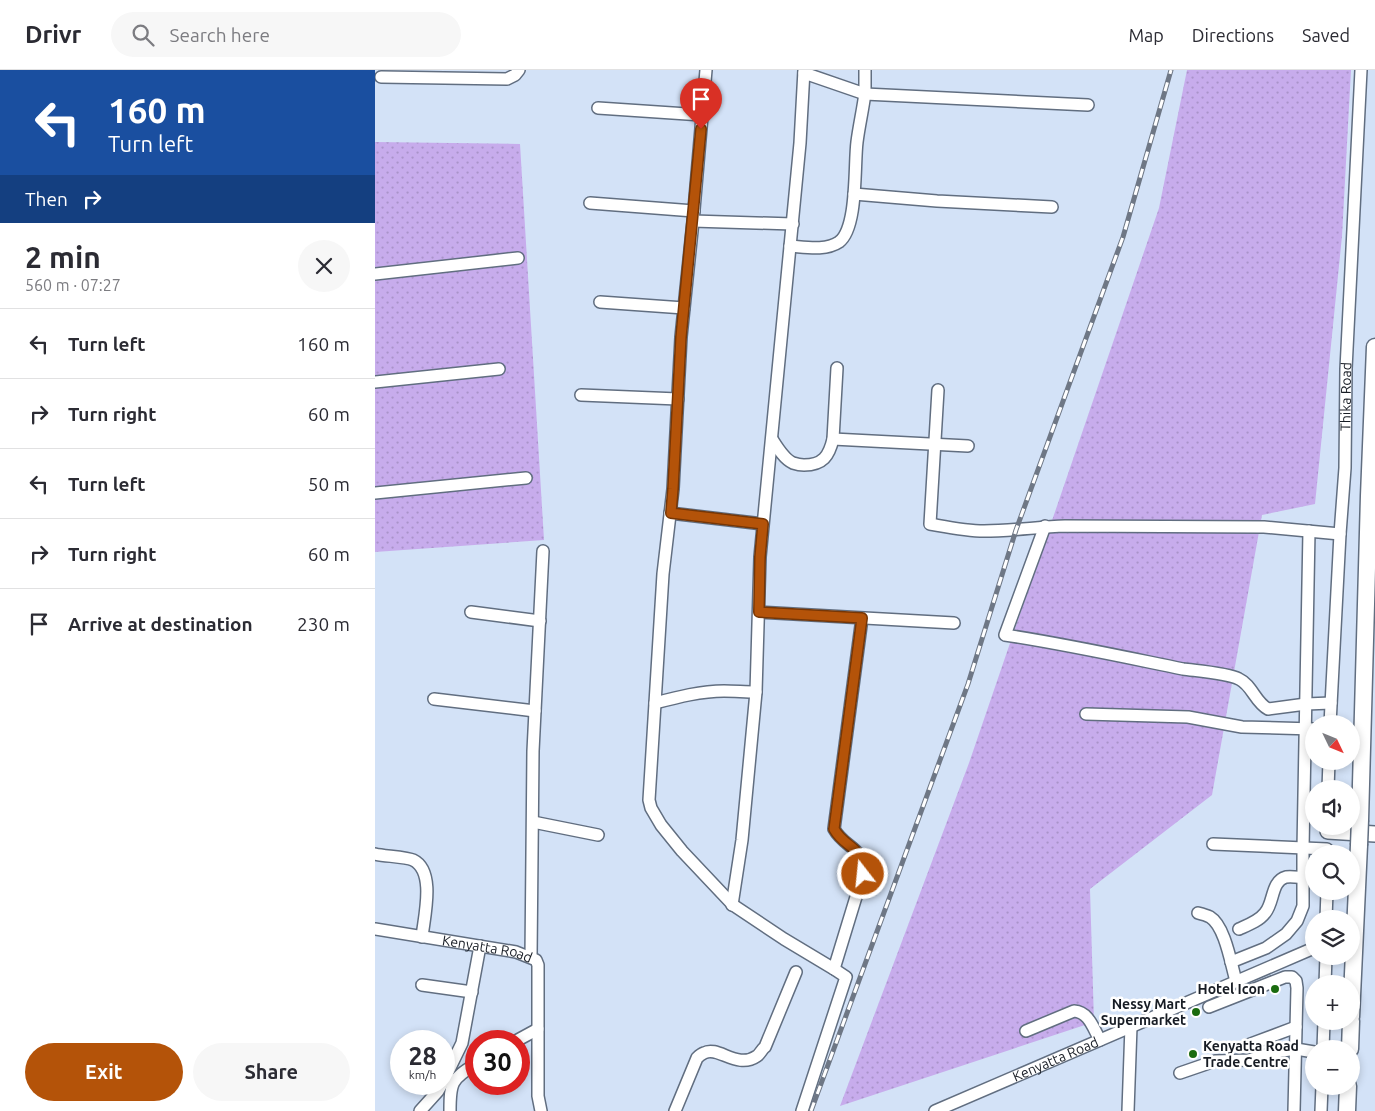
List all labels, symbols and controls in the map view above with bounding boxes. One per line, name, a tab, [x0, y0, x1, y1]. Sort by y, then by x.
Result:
search box	[111, 12, 461, 57]
text: Drivr	[25, 21, 81, 48]
icon: search	[129, 21, 157, 49]
text: Search here	[169, 24, 270, 46]
text: Map	[1128, 25, 1164, 45]
text: Directions	[1192, 25, 1274, 45]
text: Saved	[1302, 25, 1350, 45]
pin	[680, 78, 722, 129]
icon: arrive	[687, 85, 715, 113]
icon: left	[25, 90, 90, 155]
text: 160 m	[108, 90, 206, 130]
text: Turn left	[108, 131, 193, 156]
icon: right	[78, 185, 106, 213]
text: Then	[25, 188, 68, 210]
text: 2 min	[25, 240, 101, 274]
button: close	[298, 240, 350, 292]
text: 560 m · 07:27	[25, 276, 121, 294]
icon: left	[25, 330, 53, 358]
text: Turn left	[68, 333, 146, 355]
text: 160 m	[297, 333, 350, 355]
street label: Thika Road	[1337, 362, 1354, 431]
icon: right	[25, 400, 53, 428]
text: Turn right	[68, 403, 156, 425]
text: 60 m	[308, 403, 350, 425]
icon: left	[25, 470, 53, 498]
text: Turn left	[68, 473, 146, 495]
text: 50 m	[308, 473, 350, 495]
icon: right	[25, 540, 53, 568]
text: Turn right	[68, 543, 156, 565]
text: 60 m	[308, 543, 350, 565]
icon: arrive	[25, 610, 53, 638]
text: Arrive at destination	[68, 613, 253, 635]
text: 230 m	[297, 613, 350, 635]
north arrow	[1305, 715, 1360, 770]
map controls	[1305, 715, 1360, 1095]
button: sound	[1305, 780, 1360, 835]
button: search	[1305, 845, 1360, 900]
position arrow	[836, 847, 888, 899]
button: layers	[1305, 910, 1360, 965]
street label: Kenyatta Road	[441, 932, 535, 966]
button: +	[1305, 975, 1360, 1030]
place label: Hotel Icon	[1198, 981, 1265, 997]
marker: Hotel Icon	[1269, 983, 1281, 995]
place label: Nessy Mart Supermarket	[1101, 996, 1186, 1028]
marker: Nessy Mart Supermarket	[1190, 1006, 1202, 1018]
speed limit sign: 30	[465, 1030, 530, 1095]
street label: Kenyatta Road	[1010, 1034, 1101, 1085]
place label: Kenyatta Road Trade Centre	[1203, 1038, 1299, 1070]
button: −	[1305, 1040, 1360, 1095]
text: 28	[408, 1042, 437, 1070]
button: Exit	[25, 1043, 183, 1101]
button: Share	[193, 1043, 350, 1101]
marker: Kenyatta Road Trade Centre	[1187, 1048, 1199, 1060]
text: km/h	[409, 1068, 436, 1081]

